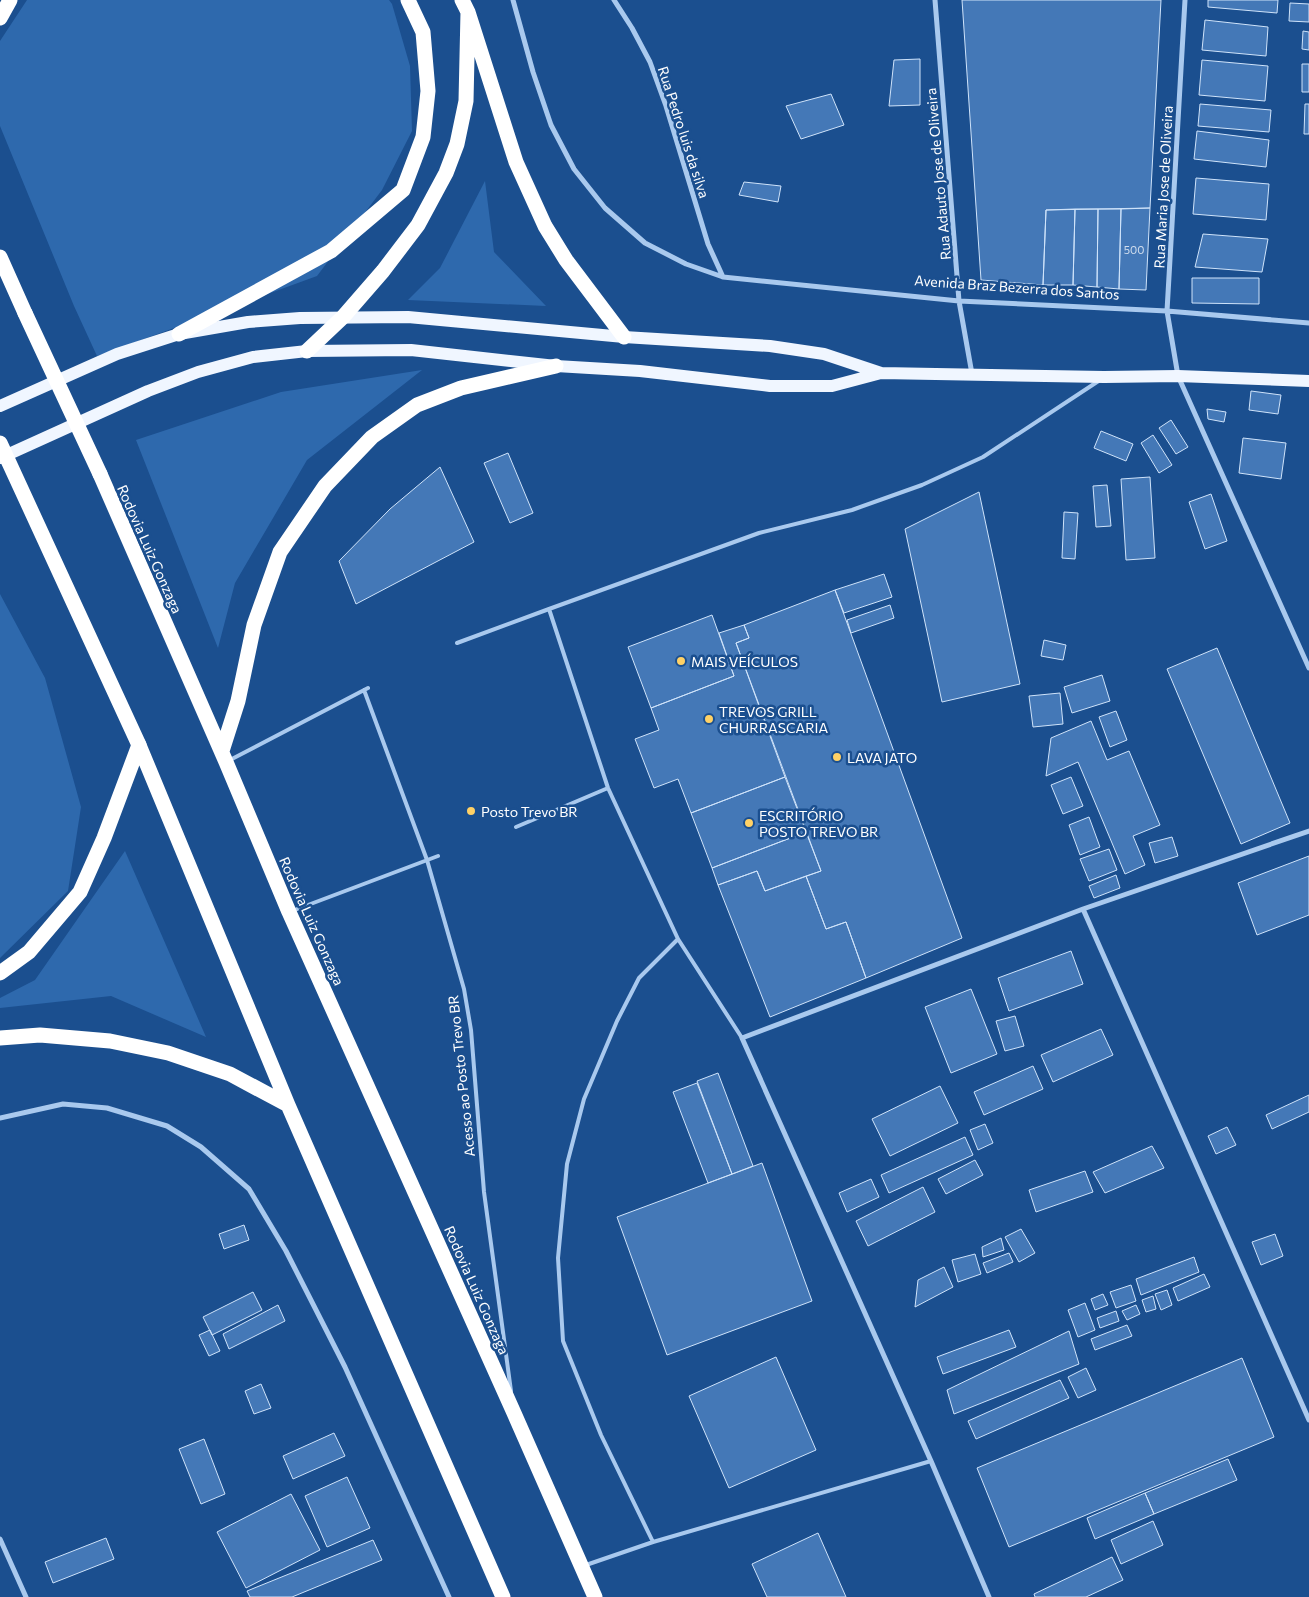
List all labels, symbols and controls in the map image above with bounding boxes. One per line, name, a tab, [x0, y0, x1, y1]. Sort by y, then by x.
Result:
street label: Rua Pedro luis da silva	[655, 64, 713, 200]
street label: Rua Adauto Jose de Oliveira	[922, 87, 954, 261]
street label: Rua Maria Jose de Oliveira	[1150, 105, 1176, 269]
house number: 500	[1124, 243, 1144, 256]
street label: Avenida Braz Bezerra dos Santos	[914, 271, 1120, 303]
street label: Rodovia Luiz Gonzaga	[114, 482, 186, 616]
place label: MAIS VEÍCULOS	[691, 653, 798, 670]
marker: MAIS VEÍCULOS	[675, 655, 687, 667]
place label: TREVOS GRILL CHURRASCARIA	[719, 703, 828, 736]
marker: TREVOS GRILL CHURRASCARIA	[703, 713, 715, 725]
place label: LAVA JATO	[847, 749, 917, 766]
marker: LAVA JATO	[831, 751, 843, 763]
place label: Posto Trevo BR	[481, 803, 578, 820]
marker: Posto Trevo BR	[465, 805, 477, 817]
place label: ESCRITÓRIO POSTO TREVO BR	[759, 807, 878, 840]
marker: ESCRITÓRIO POSTO TREVO BR	[743, 817, 755, 829]
street label: Rodovia Luiz Gonzaga	[276, 854, 348, 988]
street label: Acesso ao Posto Trevo BR	[444, 994, 478, 1158]
street label: Rodovia Luiz Gonzaga	[441, 1223, 513, 1357]

